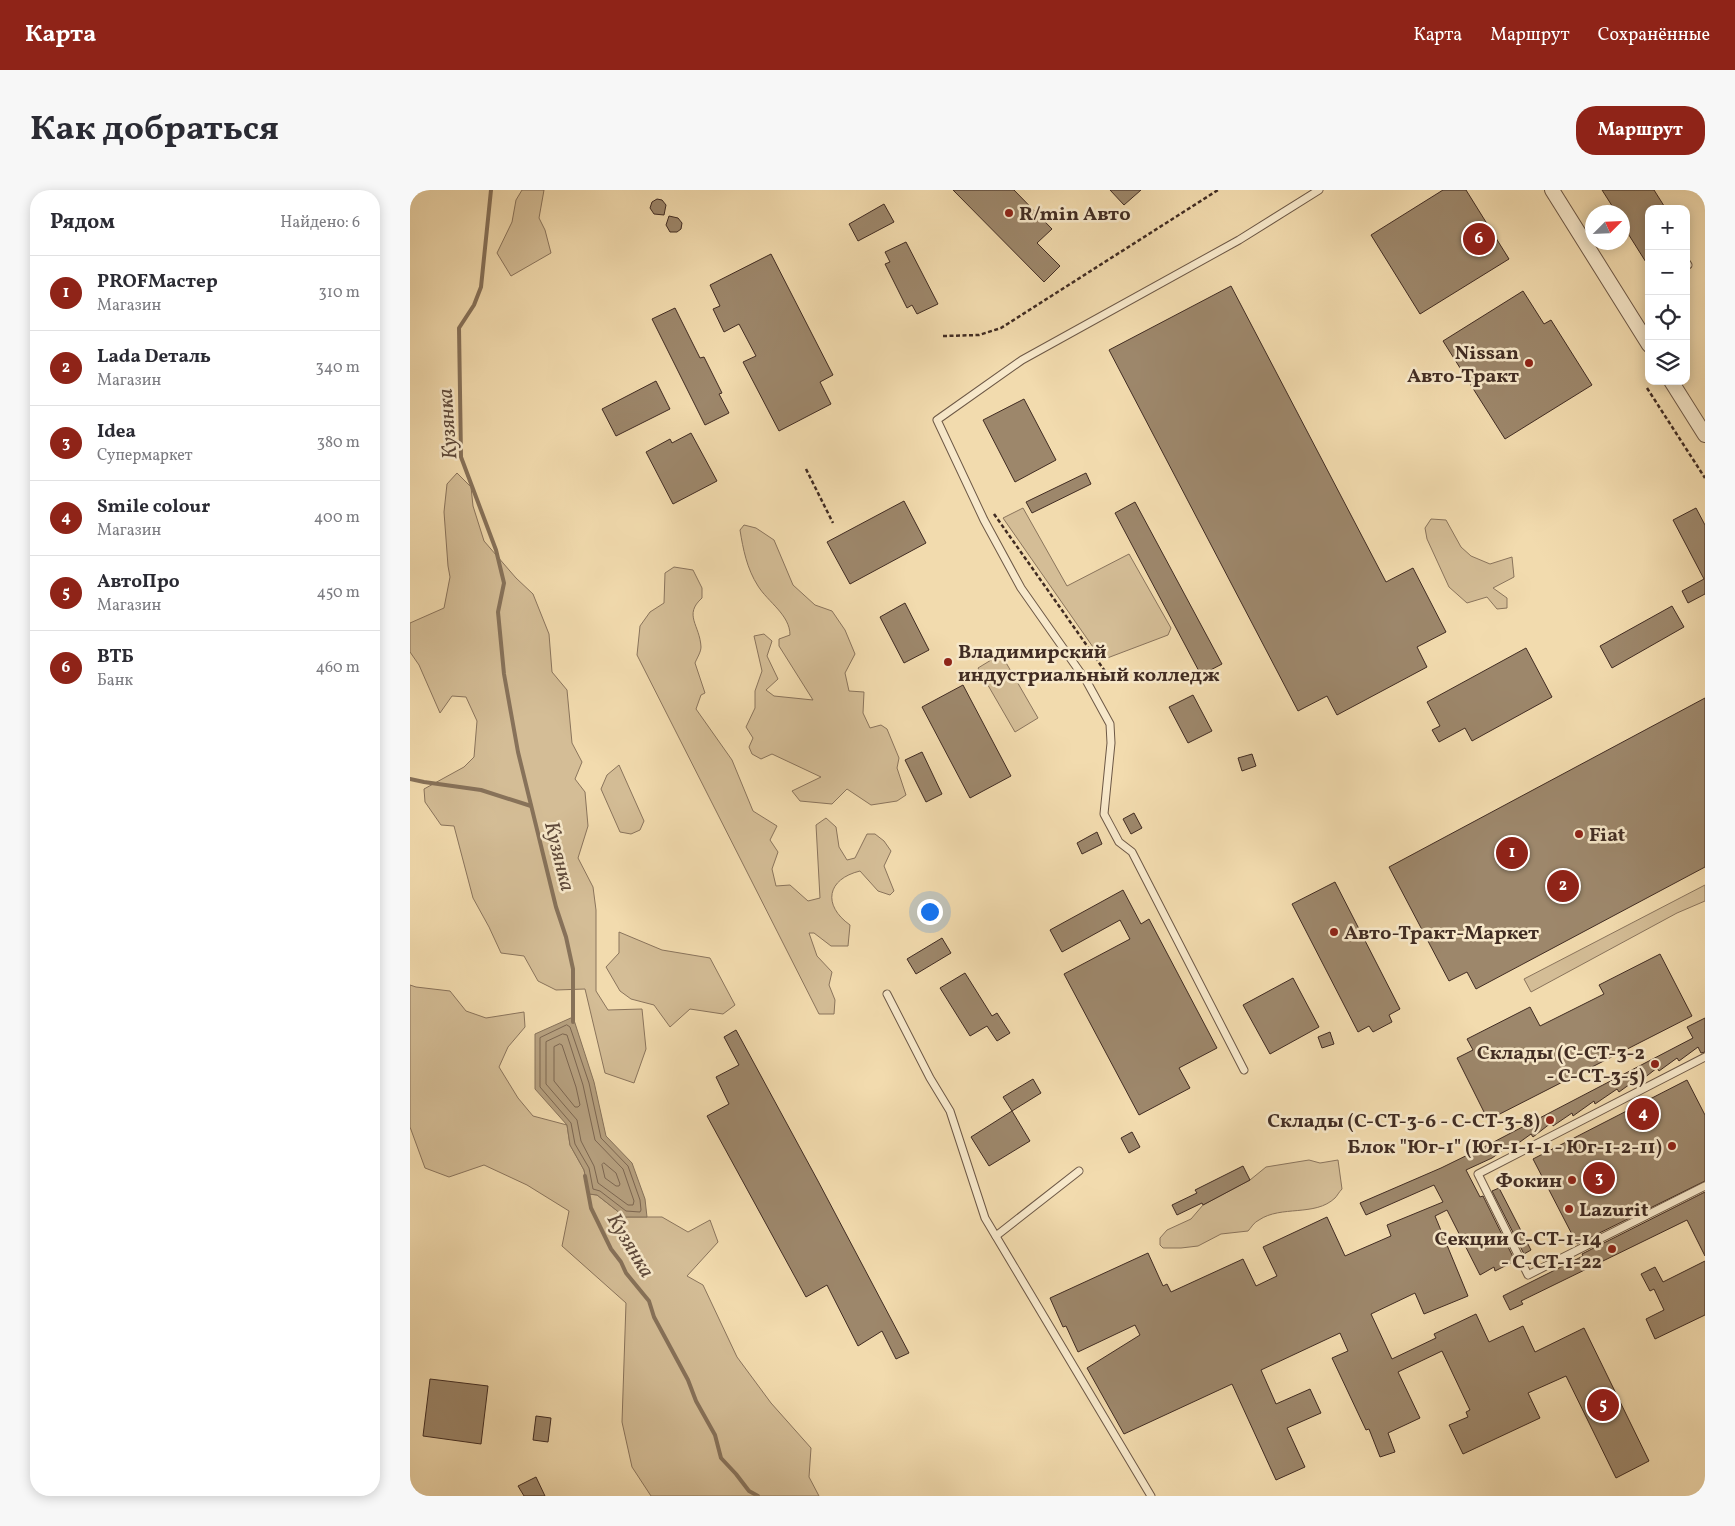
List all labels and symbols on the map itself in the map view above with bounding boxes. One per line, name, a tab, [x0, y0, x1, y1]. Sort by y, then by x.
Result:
place label: R/min Авто	[1019, 201, 1131, 229]
north arrow	[1585, 205, 1630, 250]
marker: R/min Авто	[1003, 207, 1015, 219]
pin: 6	[1463, 220, 1495, 258]
place label: Nissan Авто-Тракт	[1407, 340, 1519, 391]
marker: Nissan Авто-Тракт	[1523, 357, 1535, 369]
water label: Кузянка	[432, 387, 465, 460]
place label: Владимирский индустриальный колледж	[958, 639, 1220, 690]
marker: Владимирский индустриальный колледж	[942, 656, 954, 668]
water label: Кузянка	[536, 818, 581, 894]
place label: Fiat	[1589, 822, 1626, 850]
marker: Fiat	[1573, 828, 1585, 840]
pin: 1	[1496, 834, 1528, 872]
pin: 2	[1547, 867, 1579, 905]
your location	[917, 899, 943, 925]
place label: Авто-Тракт-Маркет	[1344, 920, 1539, 948]
marker: Авто-Тракт-Маркет	[1328, 926, 1340, 938]
place label: Склады (С-СТ-3-2 - С-СТ-3-5)	[1477, 1040, 1645, 1091]
marker: Склады (С-СТ-3-2 - С-СТ-3-5)	[1649, 1058, 1661, 1070]
pin: 4	[1627, 1095, 1659, 1133]
place label: Склады (С-СТ-3-6 - С-СТ-3-8)	[1267, 1108, 1540, 1136]
marker: Склады (С-СТ-3-6 - С-СТ-3-8)	[1544, 1114, 1556, 1126]
place label: Блок "Юг-1" (Юг-1-1-1 - Юг-1-2-11)	[1347, 1134, 1662, 1162]
marker: Блок "Юг-1" (Юг-1-1-1 - Юг-1-2-11)	[1666, 1140, 1678, 1152]
pin: 3	[1583, 1159, 1615, 1197]
place label: Фокин	[1496, 1168, 1562, 1196]
marker: Фокин	[1566, 1174, 1578, 1186]
place label: Lazurit	[1579, 1197, 1649, 1225]
marker: Lazurit	[1563, 1203, 1575, 1215]
water label: Кузянка	[599, 1208, 660, 1284]
place label: Секции С-СТ-1-14 - С-СТ-1-22	[1435, 1226, 1602, 1277]
marker: Секции С-СТ-1-14 - С-СТ-1-22	[1606, 1243, 1618, 1255]
pin: 5	[1587, 1386, 1619, 1424]

